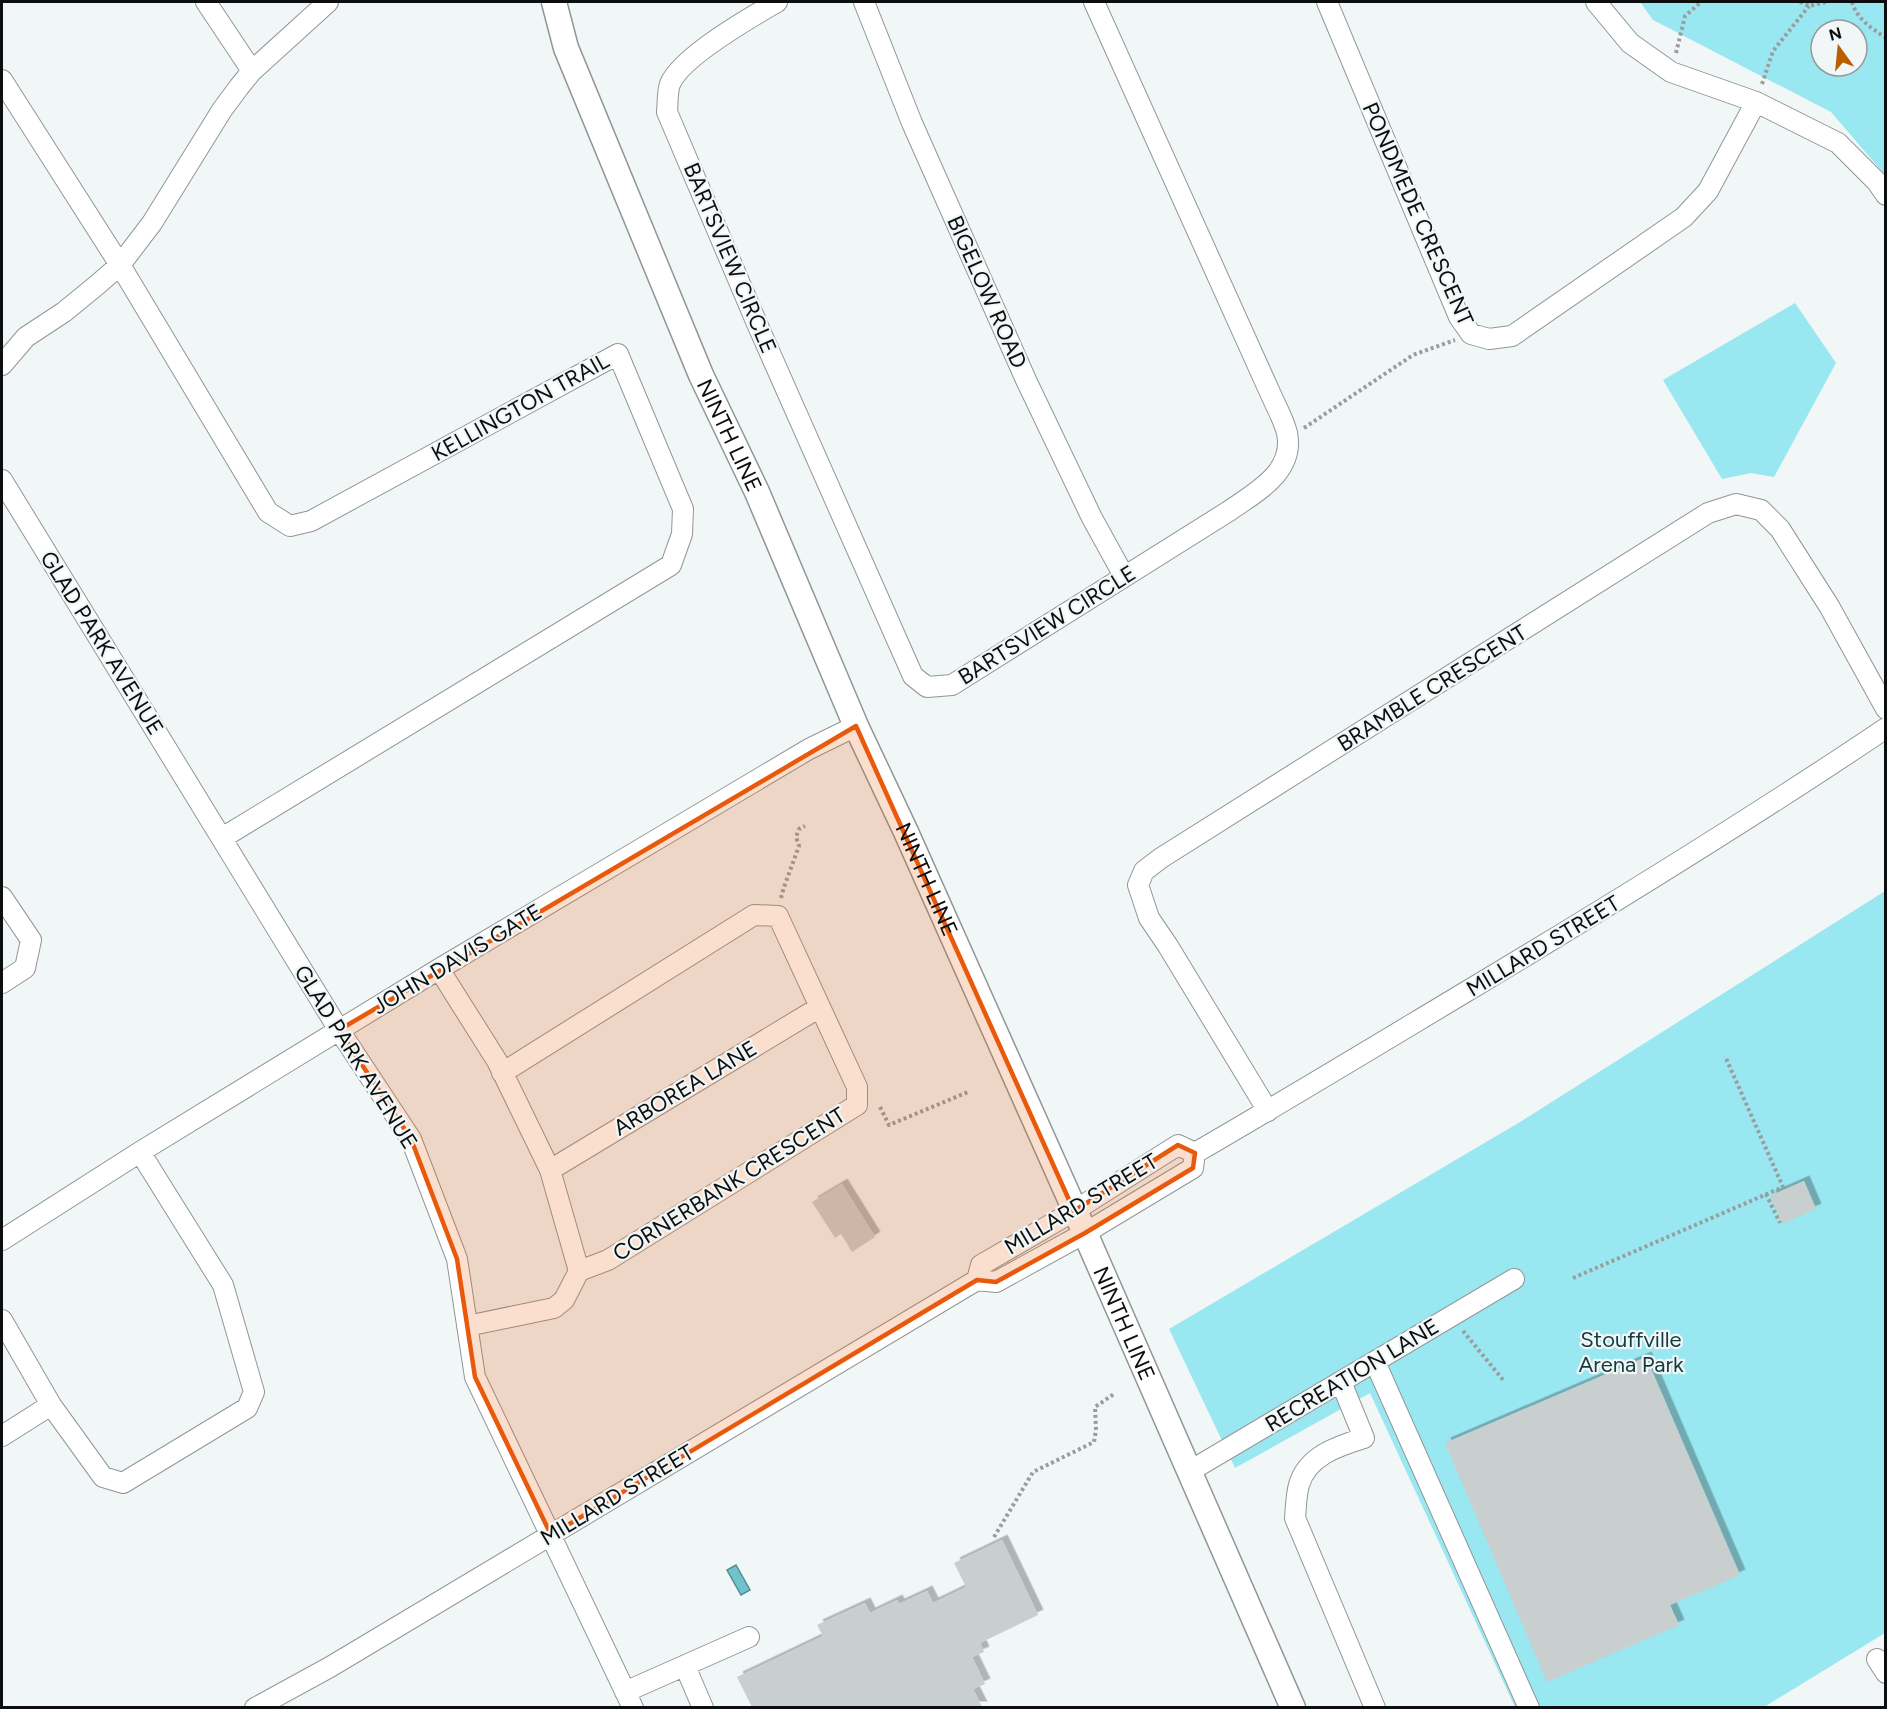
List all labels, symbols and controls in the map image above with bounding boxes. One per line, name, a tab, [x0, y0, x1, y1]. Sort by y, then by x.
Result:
north arrow	[1809, 18, 1869, 78]
text: N	[1827, 23, 1844, 45]
street label: PONDMEDE CRESCENT	[1357, 98, 1479, 330]
street label: BARTSVIEW CIRCLE	[678, 159, 782, 357]
street label: BIGELOW ROAD	[941, 211, 1033, 373]
street label: KELLINGTON TRAIL	[426, 347, 614, 467]
street label: NINTH LINE	[691, 374, 768, 496]
street label: GLAD PARK AVENUE	[34, 546, 170, 740]
street label: BARTSVIEW CIRCLE	[953, 559, 1141, 691]
street label: BRAMBLE CRESCENT	[1332, 619, 1532, 757]
street label: NINTH LINE	[890, 818, 964, 940]
street label: MILLARD STREET	[1461, 890, 1625, 1002]
street label: JOHN DAVIS GATE	[367, 898, 547, 1020]
street label: GLAD PARK AVENUE	[288, 960, 424, 1154]
street label: ARBOREA LANE	[608, 1035, 762, 1141]
street label: CORNERBANK CRESCENT	[608, 1101, 850, 1267]
street label: MILLARD STREET	[999, 1148, 1163, 1260]
street label: NINTH LINE	[1088, 1262, 1161, 1384]
street label: RECREATION LANE	[1260, 1312, 1444, 1438]
park label: Stouffville Arena Park	[1578, 1326, 1684, 1378]
street label: MILLARD STREET	[535, 1439, 699, 1551]

